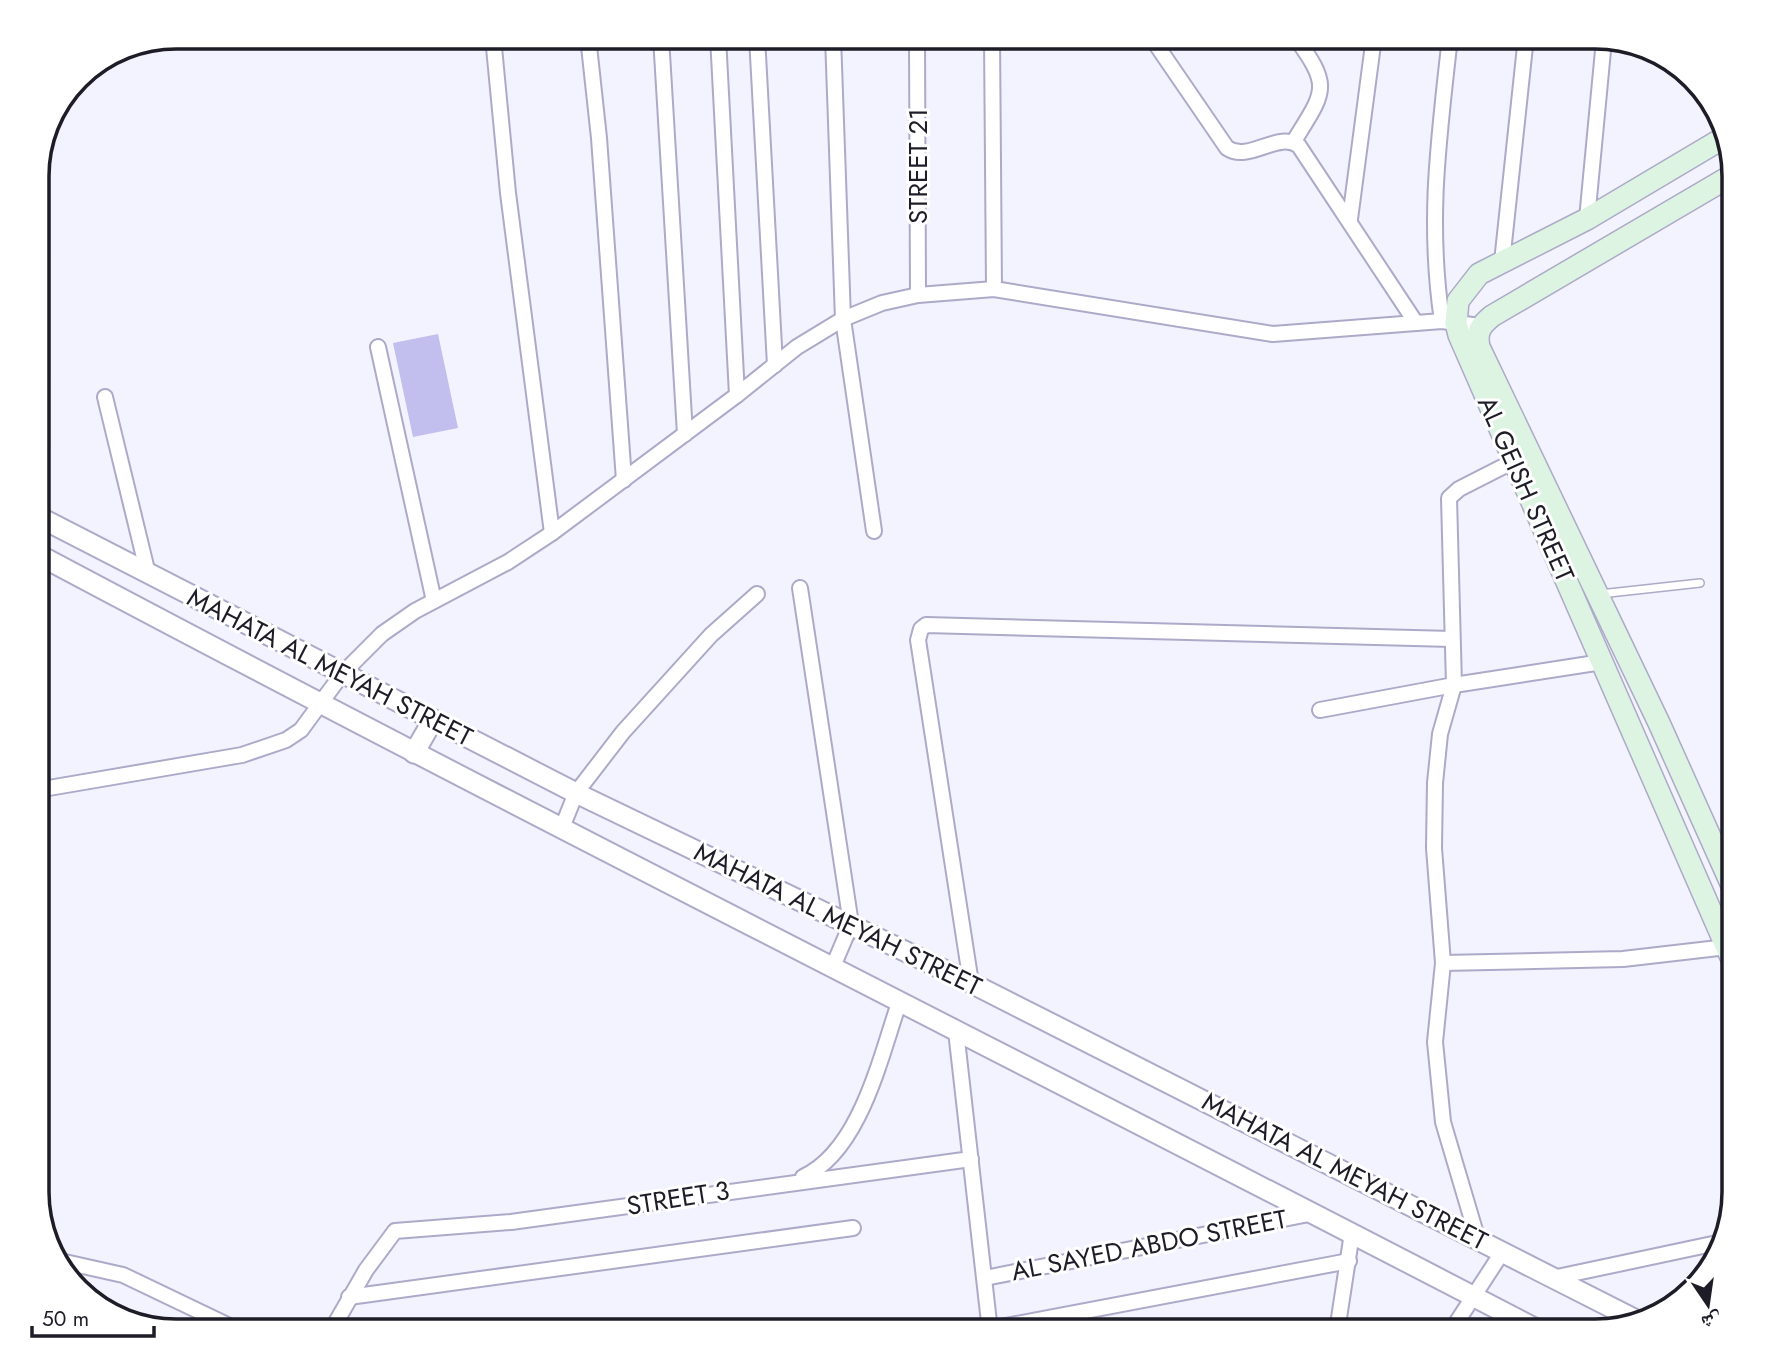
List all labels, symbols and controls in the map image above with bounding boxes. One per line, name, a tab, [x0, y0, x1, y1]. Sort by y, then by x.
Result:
street label: STREET 21	[899, 108, 937, 224]
street label: AL GEISH STREET	[1468, 390, 1584, 588]
street label: MAHATA AL MEYAH STREET	[181, 578, 479, 756]
street label: MAHATA AL MEYAH STREET	[688, 833, 988, 1005]
street label: MAHATA AL MEYAH STREET	[1196, 1082, 1494, 1260]
street label: STREET 3	[624, 1171, 732, 1225]
street label: AL SAYED ABDO STREET	[1008, 1200, 1290, 1290]
north arrow	[1673, 1270, 1743, 1340]
scale bar	[32, 1294, 154, 1338]
text: 50 m	[42, 1304, 89, 1334]
text: ش	[1699, 1306, 1725, 1336]

